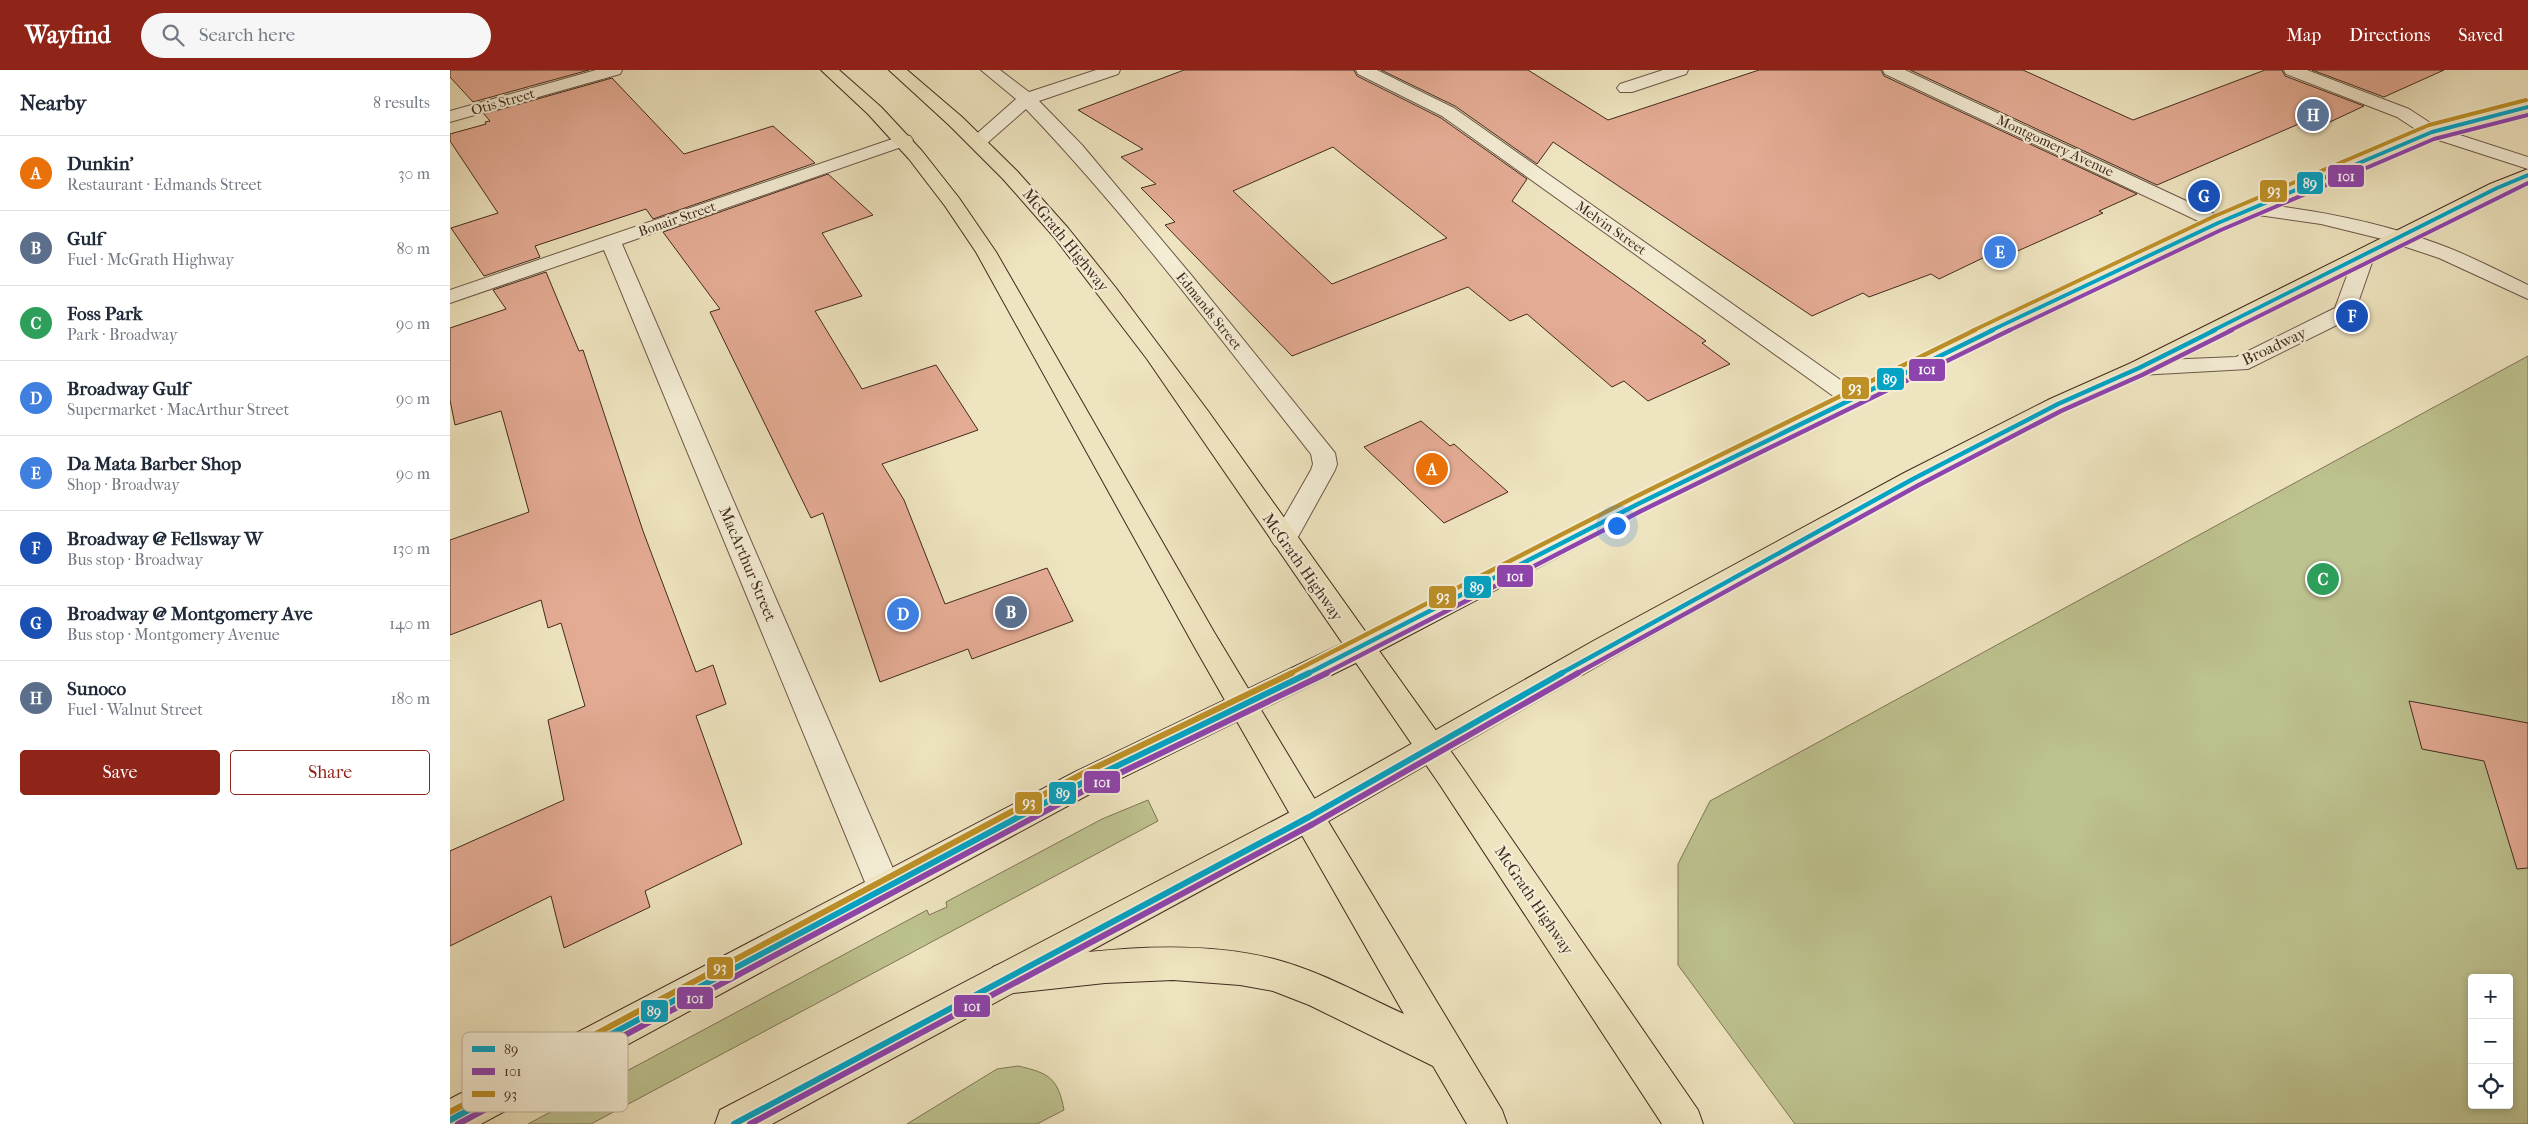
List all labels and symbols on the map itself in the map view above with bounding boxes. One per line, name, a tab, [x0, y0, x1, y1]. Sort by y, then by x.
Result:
street label: Otis Street	[469, 85, 537, 119]
pin: H	[2297, 96, 2329, 134]
street label: Montgomery Avenue	[1994, 111, 2116, 181]
line badge: 101	[2327, 164, 2365, 188]
text: 101	[2337, 168, 2355, 185]
line badge: 89	[2296, 171, 2324, 195]
text: 89	[2303, 175, 2317, 192]
pin: G	[2188, 177, 2220, 215]
line badge: 93	[2259, 179, 2288, 203]
text: 93	[2266, 182, 2281, 199]
street label: McGrath Highway	[1019, 185, 1114, 296]
street label: Melvin Street	[1572, 197, 1650, 259]
street label: Bonair Street	[636, 198, 718, 240]
pin: E	[1984, 233, 2016, 271]
street label: Edmands Street	[1172, 269, 1246, 353]
pin: F	[2336, 297, 2368, 335]
street label: Broadway	[2239, 323, 2310, 369]
line badge: 101	[1908, 358, 1946, 382]
text: 101	[1918, 361, 1936, 378]
line badge: 89	[1876, 367, 1905, 391]
text: 89	[1883, 371, 1897, 388]
line badge: 93	[1841, 376, 1870, 400]
text: 93	[1847, 379, 1862, 396]
pin: A	[1416, 450, 1448, 488]
street label: MacArthur Street	[715, 504, 781, 624]
street label: McGrath Highway	[1259, 509, 1348, 625]
your location	[1604, 513, 1630, 539]
pin: C	[2307, 560, 2339, 598]
line badge: 101	[1496, 564, 1534, 588]
text: 101	[1506, 568, 1524, 585]
line badge: 89	[1463, 575, 1492, 599]
text: 89	[1470, 579, 1484, 596]
line badge: 93	[1428, 585, 1457, 609]
text: 93	[1435, 588, 1450, 605]
pin: B	[995, 593, 1027, 631]
pin: D	[887, 595, 919, 633]
line badge: 101	[1083, 770, 1121, 794]
text: 101	[1093, 774, 1111, 791]
line badge: 89	[1048, 781, 1077, 805]
text: 89	[1056, 785, 1070, 802]
line badge: 93	[1014, 791, 1043, 815]
text: 93	[1021, 794, 1036, 811]
street label: McGrath Highway	[1491, 842, 1578, 958]
line badge: 93	[706, 956, 734, 980]
text: 93	[712, 959, 727, 976]
line badge: 101	[676, 986, 714, 1010]
text: 101	[686, 990, 704, 1007]
line badge: 101	[953, 994, 991, 1018]
text: 101	[963, 998, 981, 1015]
line badge: 89	[640, 999, 669, 1023]
text: 89	[647, 1003, 661, 1020]
legend	[462, 1032, 628, 1112]
text: 89	[504, 1041, 518, 1058]
text: 101	[504, 1063, 522, 1080]
text: 93	[504, 1086, 517, 1103]

